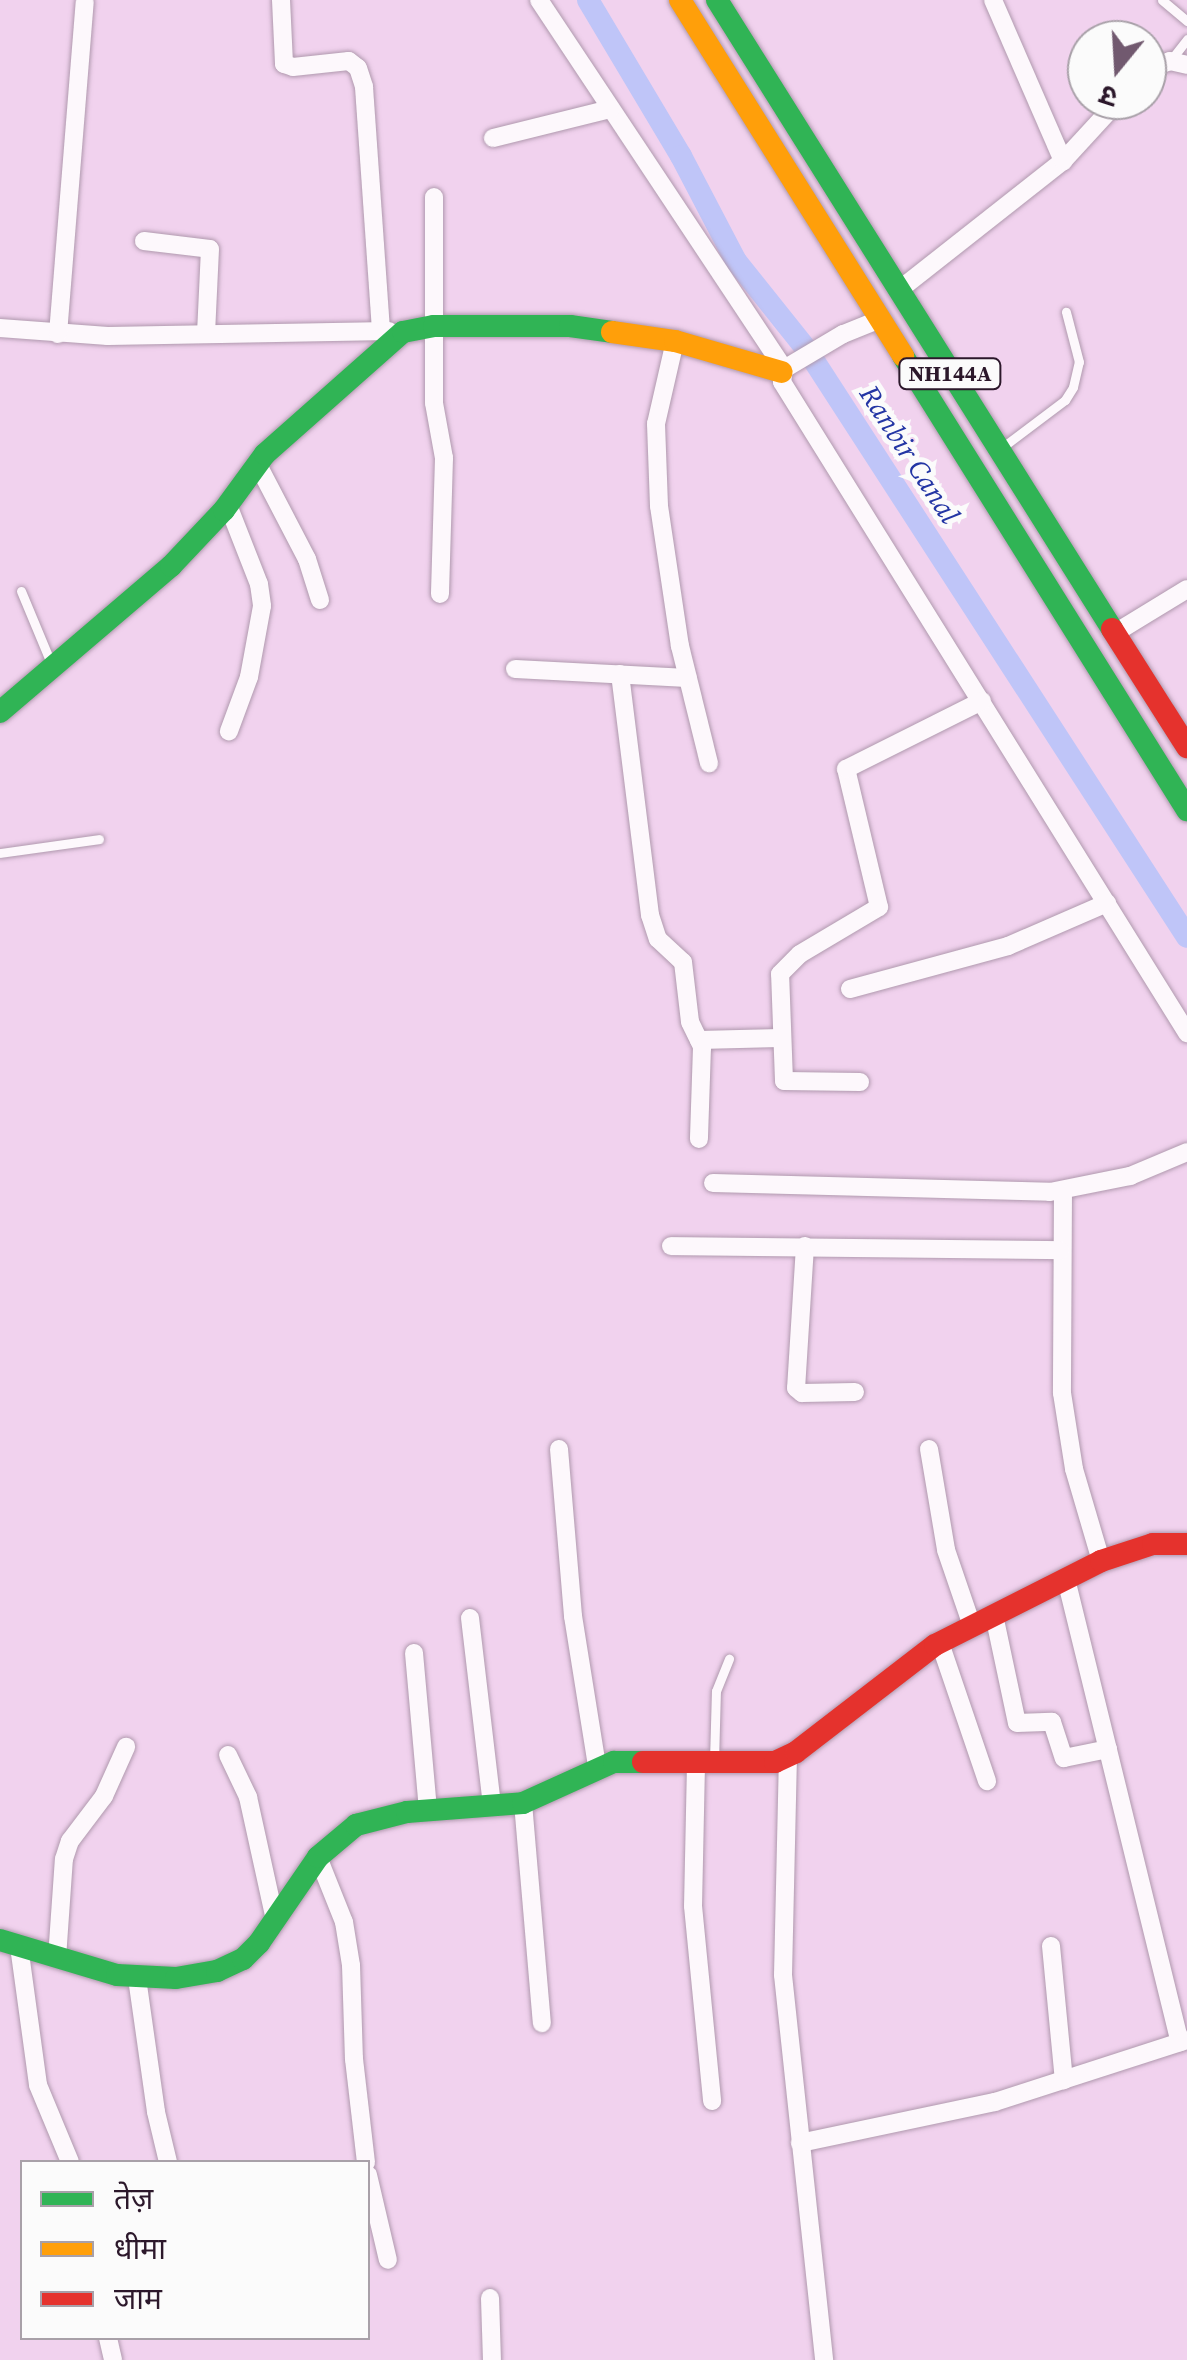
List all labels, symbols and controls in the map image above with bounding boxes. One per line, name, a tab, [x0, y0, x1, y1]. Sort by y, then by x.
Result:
north arrow	[1067, 20, 1167, 120]
text: उ	[1095, 76, 1122, 117]
road number: NH144A	[898, 357, 1002, 391]
water label: Ranbir Canal	[853, 379, 967, 529]
legend	[20, 2160, 370, 2340]
text: तेज़	[114, 2178, 153, 2219]
text: धीमा	[114, 2228, 166, 2269]
text: जाम	[114, 2278, 162, 2319]

